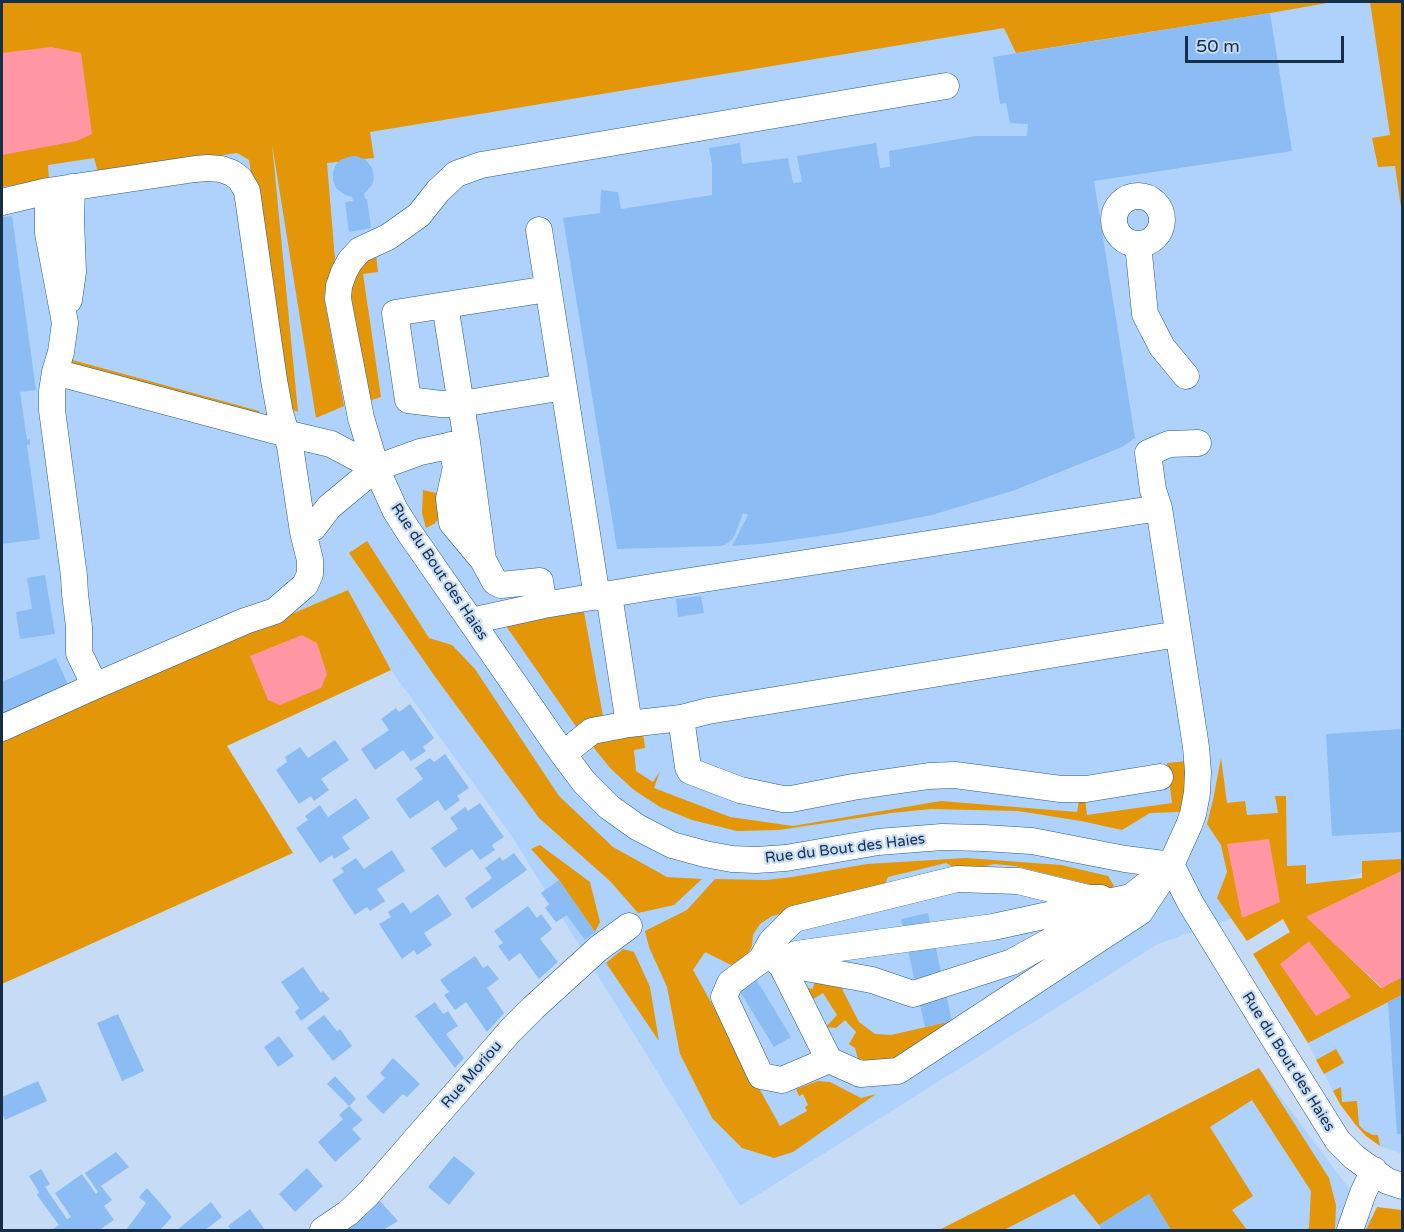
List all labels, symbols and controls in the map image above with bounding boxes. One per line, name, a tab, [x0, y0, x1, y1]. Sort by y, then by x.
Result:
scale bar	[1188, 24, 1347, 62]
text: 50 m	[1196, 35, 1240, 57]
street label: Rue du Bout des Haies	[386, 500, 492, 644]
street label: Rue du Bout des Haies	[764, 830, 926, 868]
street label: Rue du Bout des Haies	[1238, 989, 1338, 1135]
street label: Rue Moriou	[438, 1038, 506, 1112]

